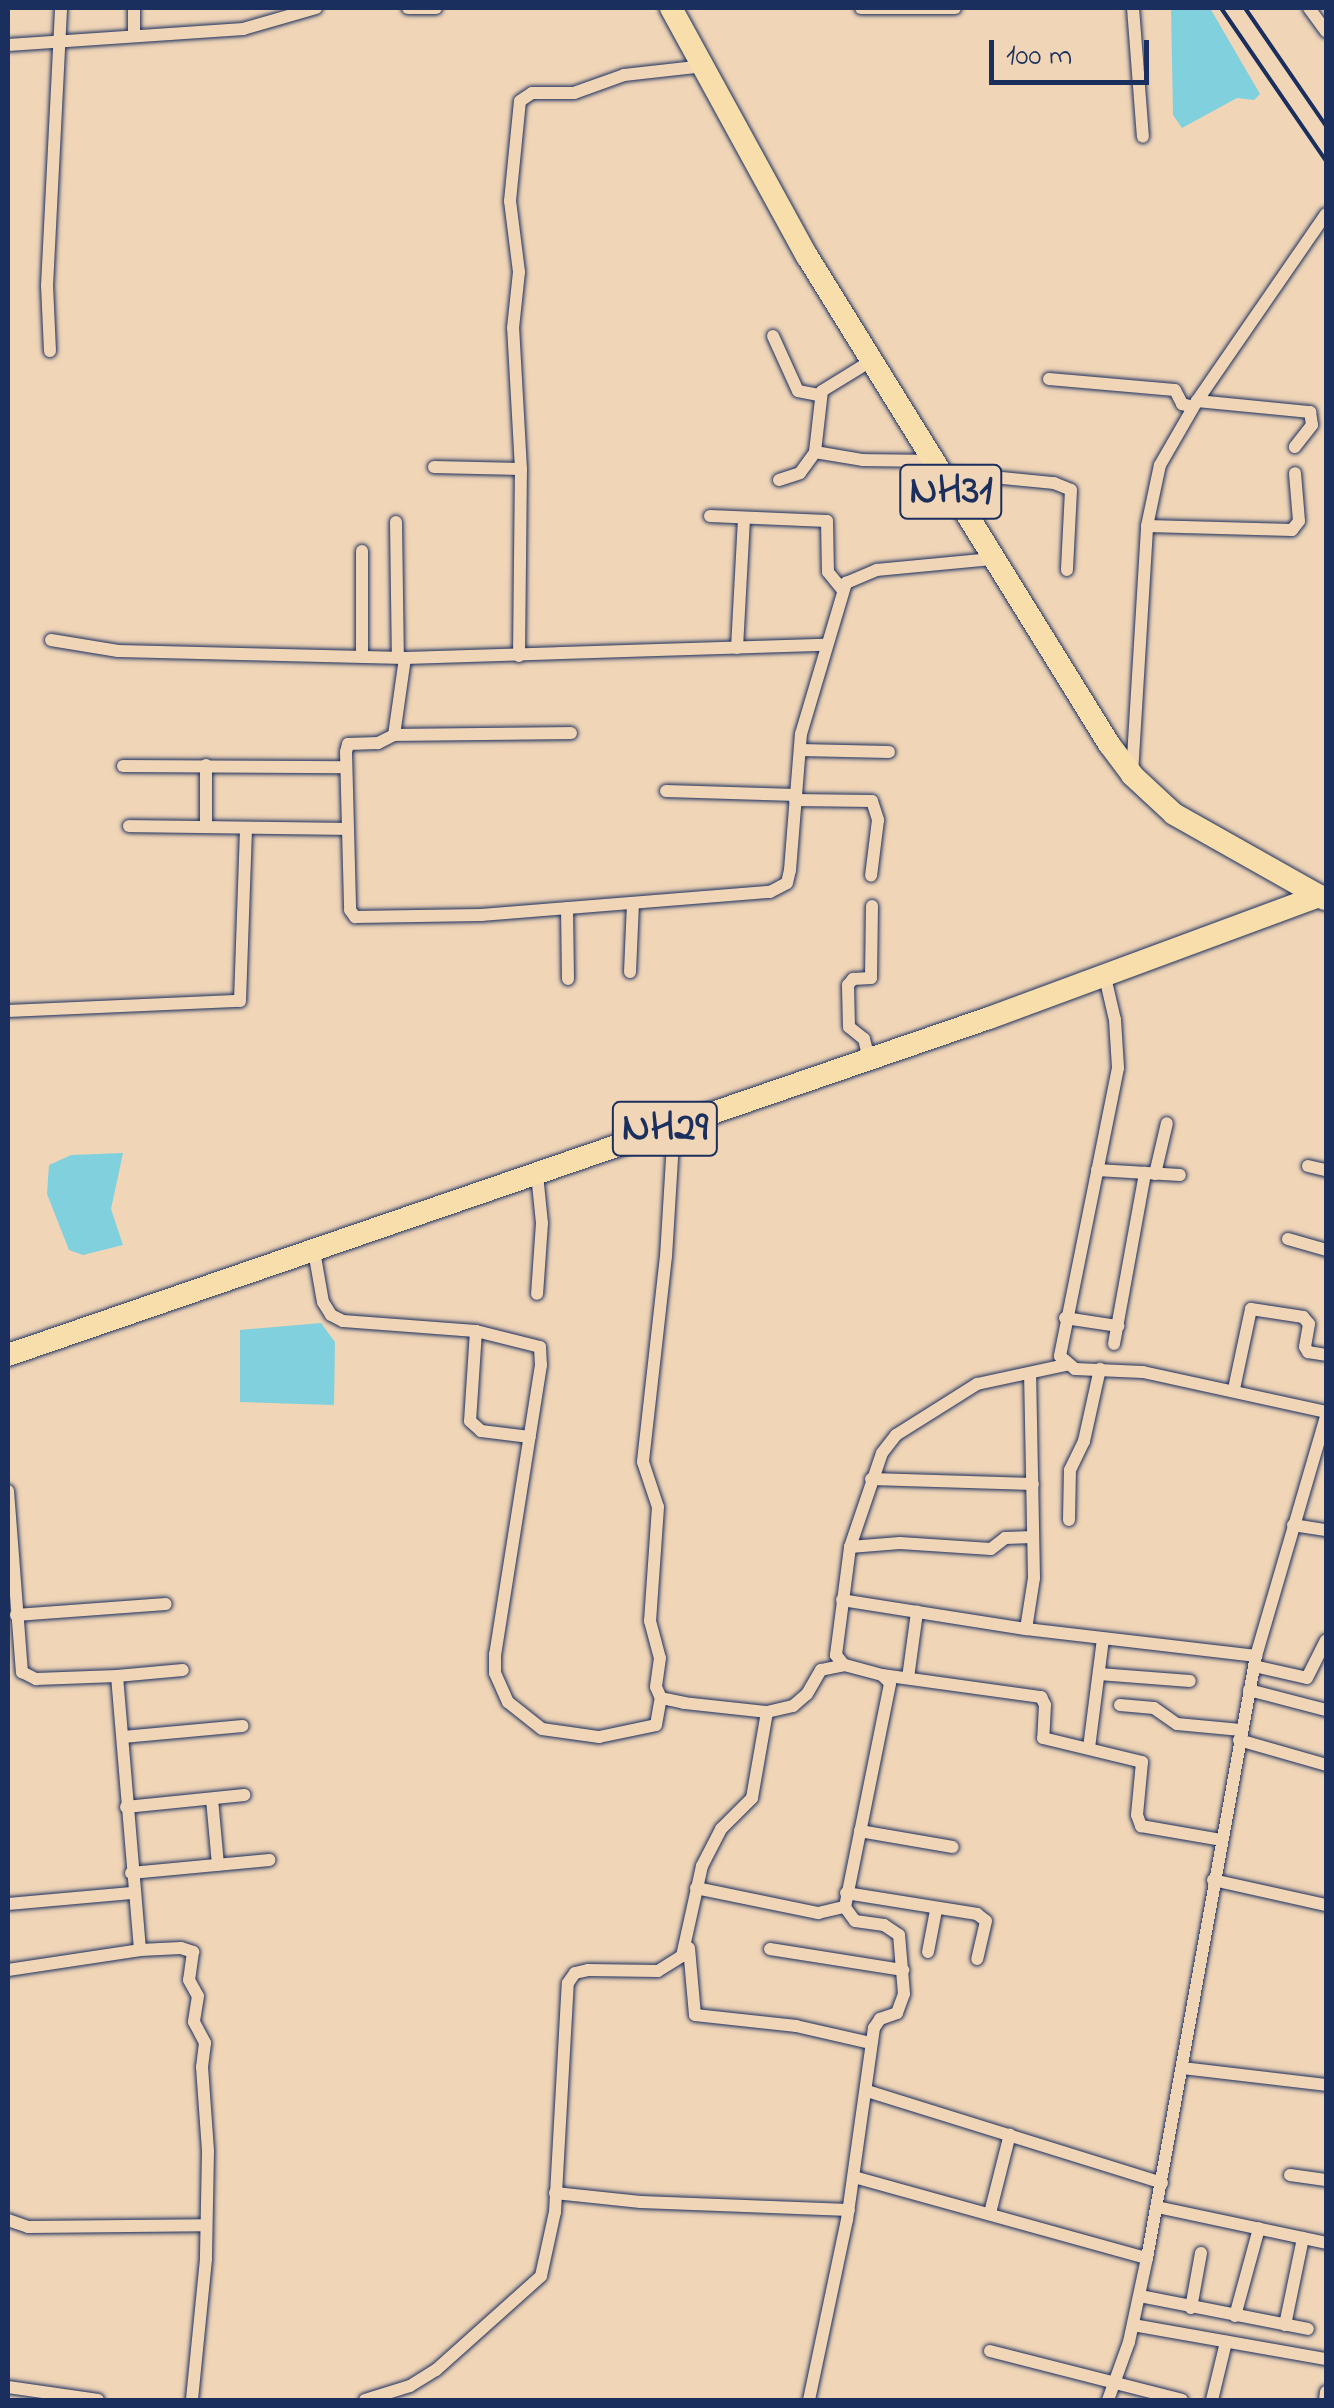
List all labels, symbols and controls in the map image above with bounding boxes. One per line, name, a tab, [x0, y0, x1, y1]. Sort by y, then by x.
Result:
scale bar	[994, 20, 1154, 82]
text: 100 m	[1006, 35, 1072, 79]
road number: NH31	[898, 455, 1004, 529]
road number: NH29	[610, 1092, 720, 1166]

